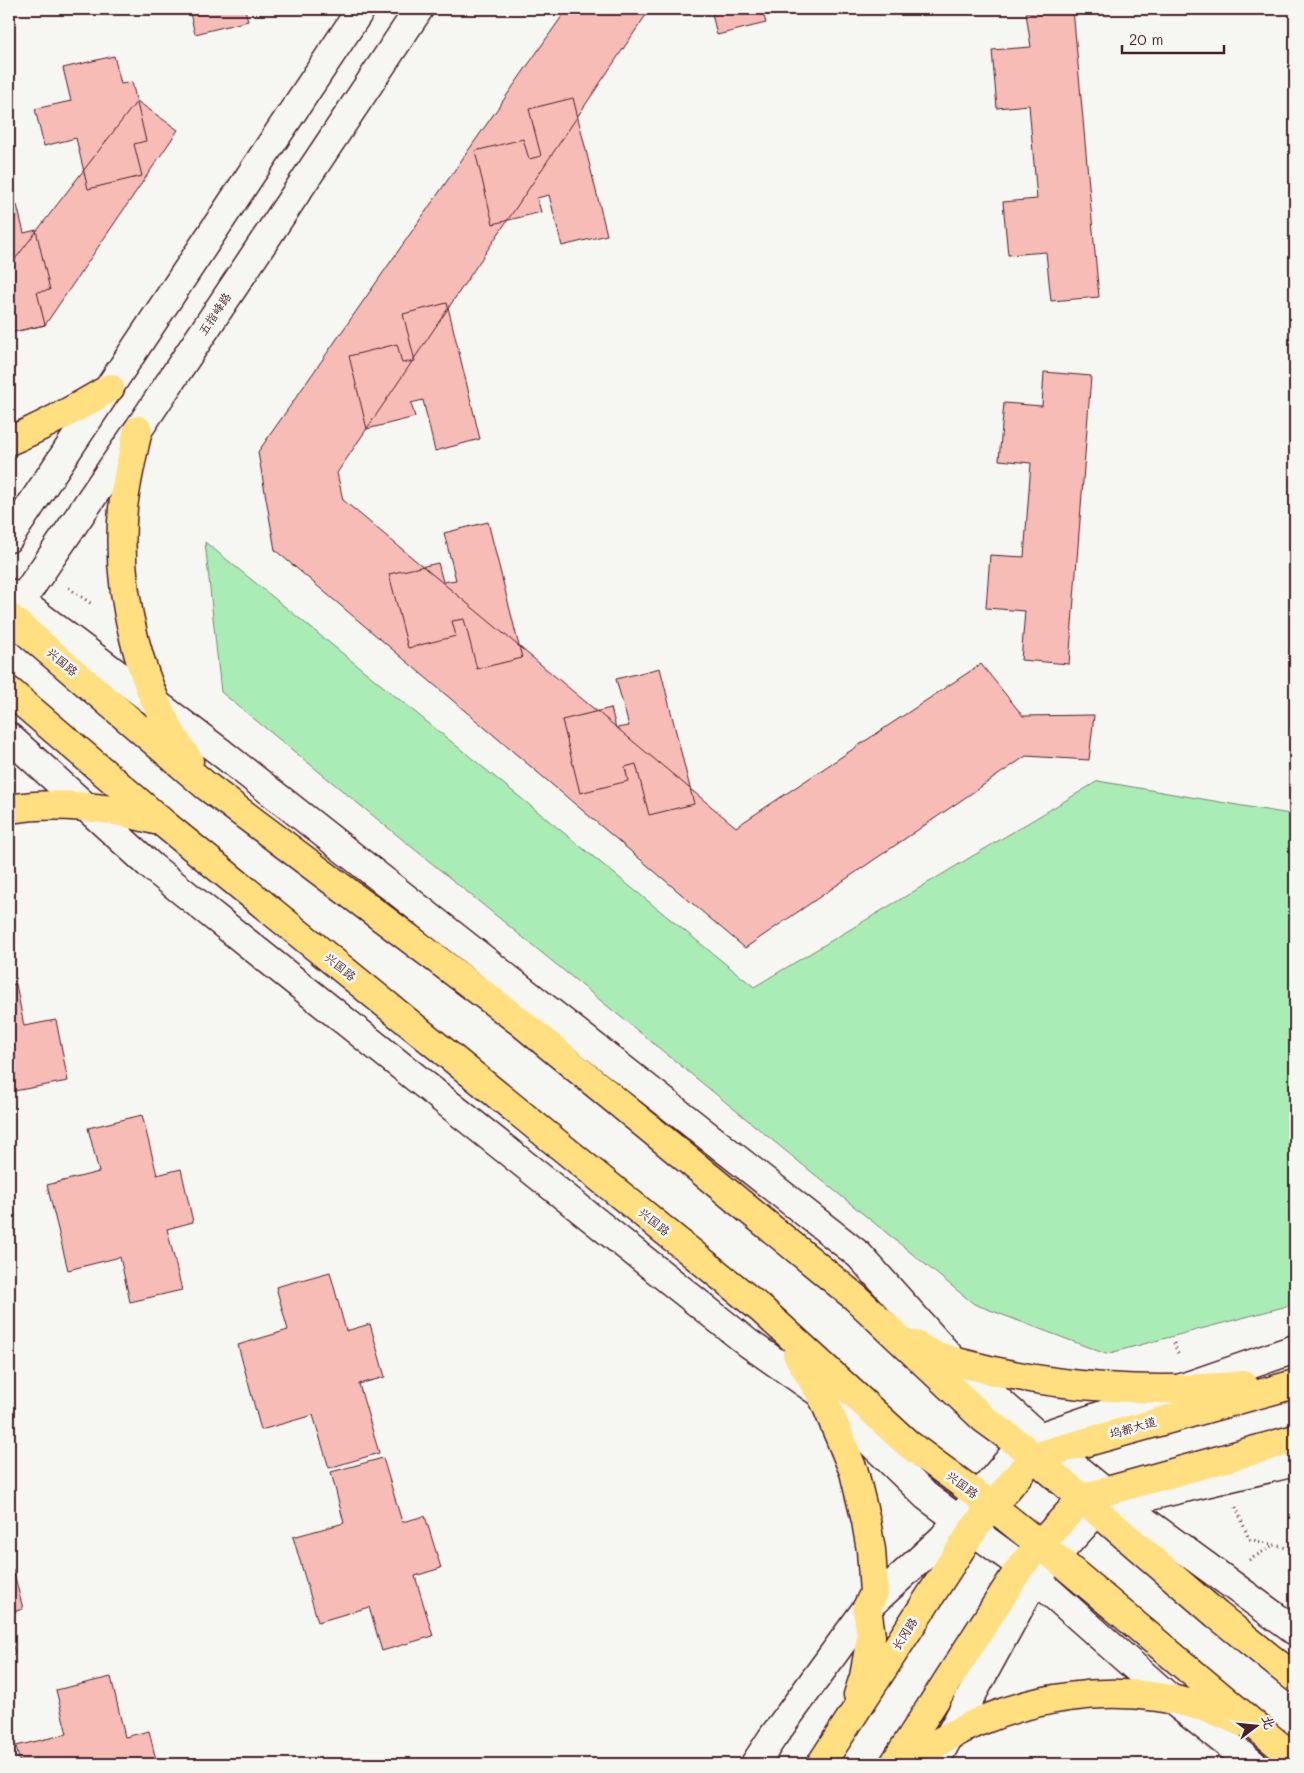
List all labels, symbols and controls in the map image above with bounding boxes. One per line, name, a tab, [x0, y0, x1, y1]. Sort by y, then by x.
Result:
scale bar	[1122, 22, 1224, 54]
text: 20 m	[1129, 29, 1163, 49]
street label: 五指峰路	[194, 289, 234, 338]
street label: 兴国路	[44, 644, 82, 679]
street label: 兴国路	[322, 949, 360, 984]
street label: 兴国路	[636, 1204, 674, 1239]
street label: 坞都大道	[1107, 1413, 1158, 1441]
street label: 兴国路	[943, 1467, 982, 1501]
street label: 长冈路	[888, 1614, 921, 1653]
north arrow	[1232, 1700, 1282, 1750]
text: 北	[1258, 1713, 1280, 1732]

